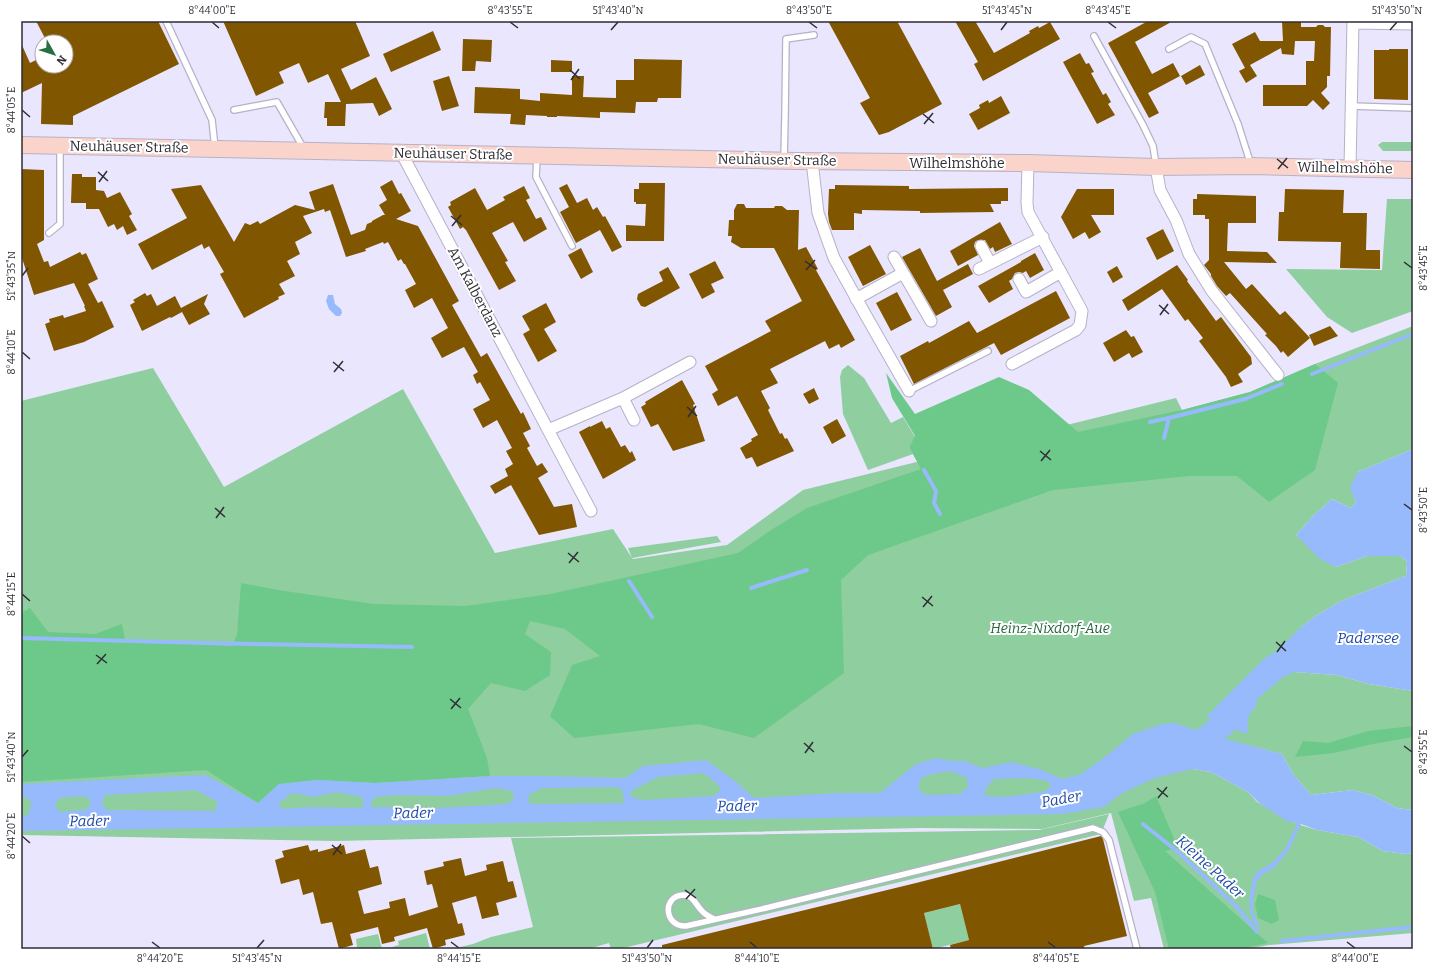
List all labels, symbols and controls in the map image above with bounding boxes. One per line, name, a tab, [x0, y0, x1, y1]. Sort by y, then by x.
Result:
text: 8°44'00"E	[188, 5, 236, 17]
text: 8°43'55"E	[488, 5, 532, 17]
text: 51°43'40"N	[593, 5, 644, 17]
text: 8°43'50"E	[786, 5, 832, 17]
text: 51°43'45"N	[982, 5, 1032, 17]
text: 8°43'45"E	[1085, 5, 1131, 17]
text: 51°43'50"N	[1372, 5, 1422, 17]
north arrow	[34, 34, 74, 74]
text: N	[53, 53, 69, 68]
text: 8°44'05"E	[6, 87, 18, 133]
street label: Neuhäuser Straße	[69, 137, 189, 157]
street label: Neuhäuser Straße	[393, 144, 513, 164]
street label: Neuhäuser Straße	[717, 150, 837, 170]
street label: Wilhelmshöhe	[909, 155, 1005, 172]
street label: Wilhelmshöhe	[1297, 159, 1393, 177]
street label: Am Kalberdanz	[444, 244, 506, 340]
text: 8°43'45"E	[1418, 245, 1430, 291]
text: 51°43'35"N	[6, 251, 18, 301]
text: 8°44'10"E	[6, 329, 18, 375]
text: 8°43'50"E	[1418, 487, 1430, 533]
text: 8°44'15"E	[6, 572, 18, 616]
park label: Heinz-Nixdorf-Aue	[990, 620, 1110, 637]
water label: Padersee	[1337, 629, 1399, 647]
text: 8°43'55"E	[1418, 730, 1430, 774]
text: 51°43'40"N	[6, 731, 18, 782]
water label: Pader	[1040, 787, 1083, 811]
water label: Pader	[717, 797, 758, 815]
water label: Pader	[393, 804, 434, 822]
water label: Pader	[69, 812, 110, 830]
text: 8°44'20"E	[6, 813, 18, 859]
water label: Kleine Pader	[1172, 832, 1248, 903]
text: 8°44'20"E	[137, 953, 183, 965]
text: 51°43'45"N	[232, 953, 282, 965]
text: 8°44'15"E	[437, 953, 481, 965]
text: 51°43'50"N	[622, 953, 672, 965]
text: 8°44'10"E	[734, 953, 780, 965]
text: 8°44'05"E	[1033, 953, 1079, 965]
text: 8°44'00"E	[1331, 953, 1379, 965]

